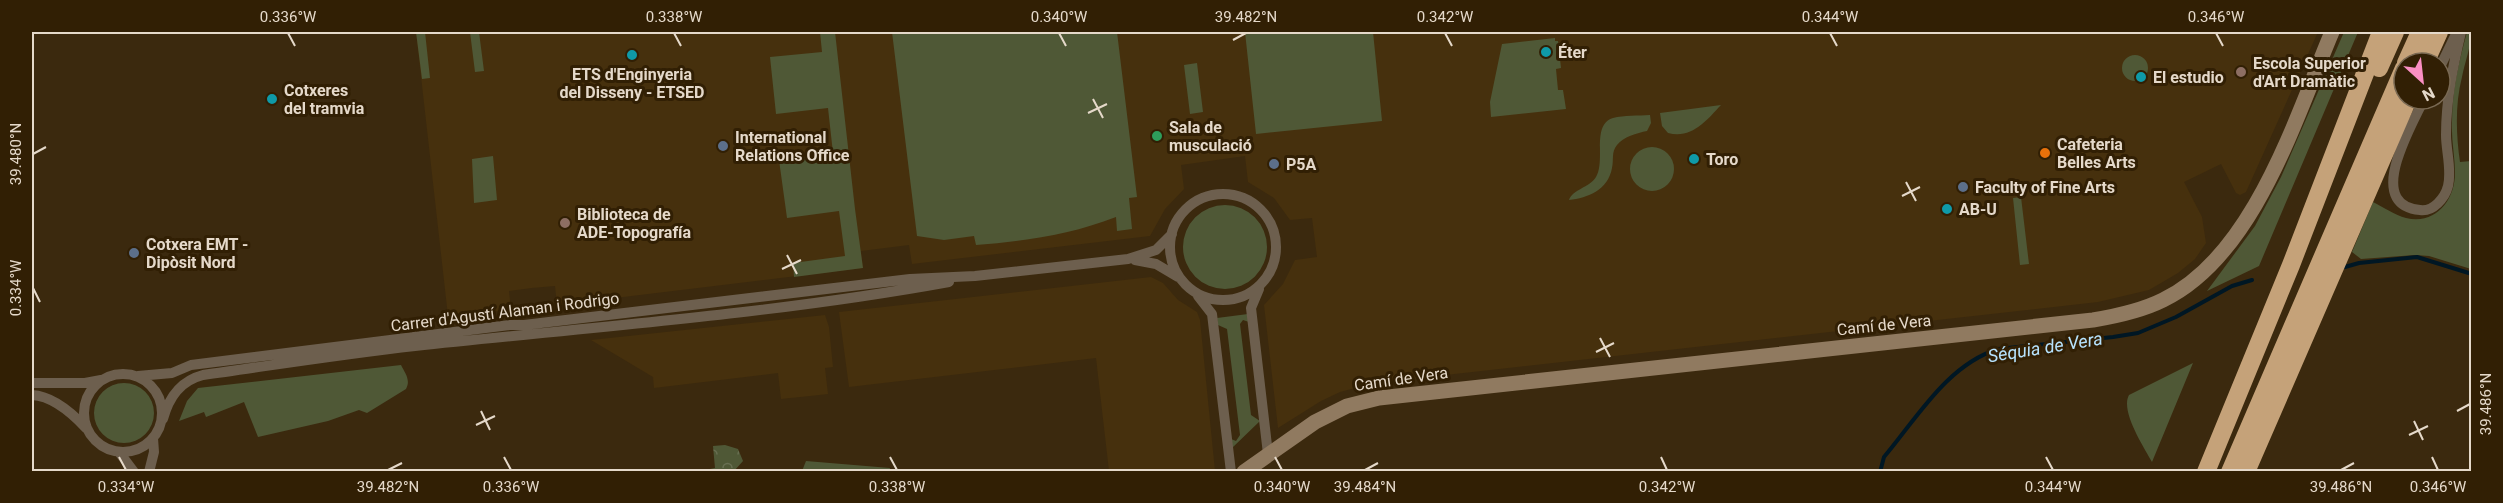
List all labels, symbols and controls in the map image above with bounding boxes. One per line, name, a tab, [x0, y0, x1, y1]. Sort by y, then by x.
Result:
text: 0.336°W	[260, 8, 316, 26]
text: 0.338°W	[646, 8, 702, 26]
text: 0.340°W	[1031, 8, 1087, 26]
text: 39.482°N	[1215, 8, 1277, 26]
text: 0.342°W	[1417, 8, 1473, 26]
text: 0.344°W	[1802, 8, 1858, 26]
text: 0.346°W	[2188, 8, 2244, 26]
place label: Éter	[1558, 43, 1587, 62]
marker: Éter	[1539, 45, 1553, 59]
marker: ETS d'Enginyeria del Disseny - ETSED	[625, 48, 639, 62]
north arrow	[2392, 51, 2452, 111]
place label: Escola Superior d'Art Dramàtic	[2253, 54, 2366, 91]
place label: ETS d'Enginyeria del Disseny - ETSED	[559, 65, 705, 102]
marker: Escola Superior d'Art Dramàtic	[2234, 65, 2248, 79]
place label: El estudio	[2153, 68, 2224, 87]
marker: El estudio	[2134, 70, 2148, 84]
place label: Cotxeres del tramvia	[284, 81, 365, 118]
text: N	[2419, 83, 2438, 105]
marker: Cotxeres del tramvia	[265, 92, 279, 106]
place label: Sala de musculació	[1169, 118, 1252, 155]
text: 39.480°N	[7, 123, 25, 185]
place label: International Relations Office	[735, 128, 850, 165]
marker: Sala de musculació	[1150, 129, 1164, 143]
place label: Cafeteria Belles Arts	[2057, 135, 2136, 172]
marker: International Relations Office	[716, 139, 730, 153]
marker: Cafeteria Belles Arts	[2038, 146, 2052, 160]
place label: Toro	[1706, 150, 1738, 169]
marker: Toro	[1687, 152, 1701, 166]
place label: P5A	[1286, 155, 1316, 174]
marker: P5A	[1267, 157, 1281, 171]
place label: Faculty of Fine Arts	[1975, 178, 2115, 197]
marker: Faculty of Fine Arts	[1956, 180, 1970, 194]
place label: AB-U	[1959, 200, 1997, 219]
marker: AB-U	[1940, 202, 1954, 216]
place label: Biblioteca de ADE-Topografía	[577, 205, 691, 242]
marker: Biblioteca de ADE-Topografía	[558, 216, 572, 230]
place label: Cotxera EMT - Dipòsit Nord	[146, 235, 248, 272]
marker: Cotxera EMT - Dipòsit Nord	[127, 246, 141, 260]
text: 0.334°W	[7, 260, 25, 316]
street label: Carrer d'Agustí Alaman i Rodrigo	[390, 289, 620, 335]
street label: Camí de Vera	[1836, 311, 1932, 339]
water label: Séquia de Vera	[1986, 328, 2104, 366]
street label: Camí de Vera	[1353, 363, 1449, 395]
text: 39.486°N	[2477, 373, 2495, 435]
text: 0.334°W	[98, 478, 154, 496]
text: 39.482°N	[357, 478, 419, 496]
text: 0.336°W	[483, 478, 539, 496]
text: 0.338°W	[869, 478, 925, 496]
text: 0.340°W	[1254, 478, 1310, 496]
text: 39.484°N	[1334, 478, 1396, 496]
text: 0.342°W	[1639, 478, 1695, 496]
text: 0.344°W	[2025, 478, 2081, 496]
text: 39.486°N	[2310, 478, 2372, 496]
text: 0.346°W	[2410, 478, 2466, 496]

